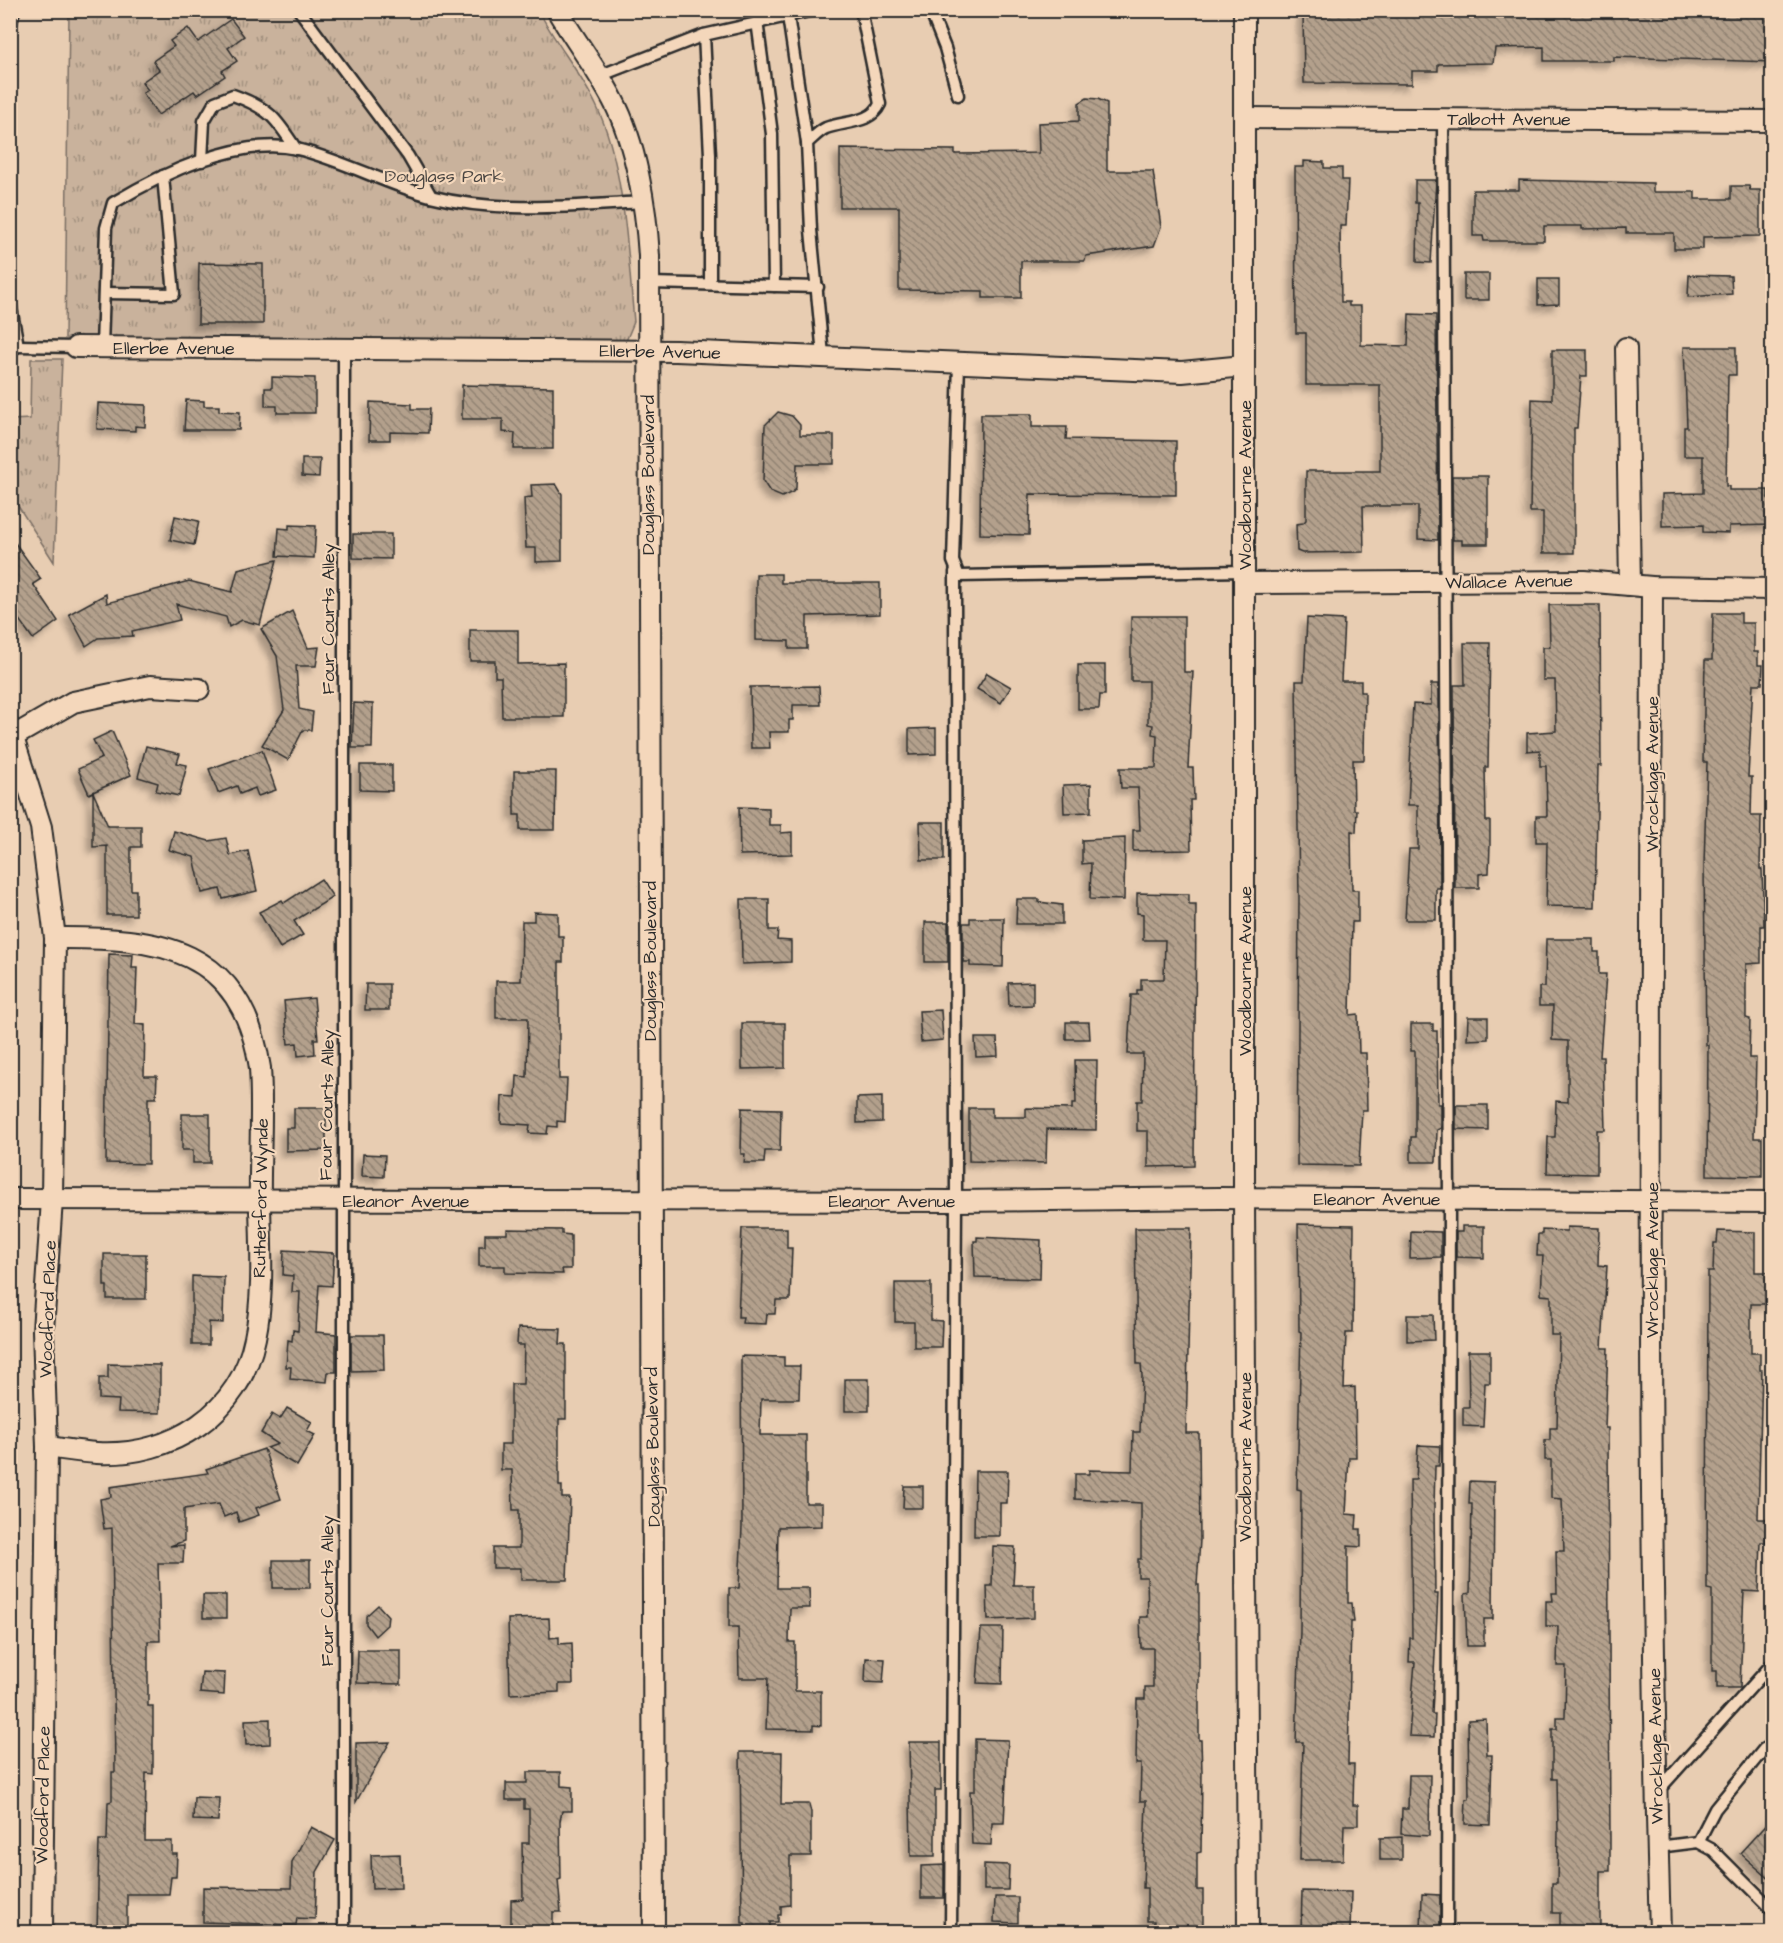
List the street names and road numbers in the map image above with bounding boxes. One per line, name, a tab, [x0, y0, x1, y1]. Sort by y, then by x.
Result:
street label: Talbott Avenue	[1447, 107, 1571, 132]
street label: Ellerbe Avenue	[113, 336, 235, 361]
street label: Ellerbe Avenue	[599, 338, 721, 366]
street label: Douglass Boulevard	[636, 395, 662, 555]
street label: Woodbourne Avenue	[1233, 400, 1258, 570]
street label: Four Courts Alley	[316, 543, 342, 695]
street label: Wallace Avenue	[1445, 568, 1573, 596]
street label: Wrocklage Avenue	[1640, 696, 1666, 852]
street label: Douglass Boulevard	[638, 881, 664, 1041]
street label: Woodbourne Avenue	[1233, 886, 1258, 1056]
street label: Four Courts Alley	[313, 1029, 342, 1181]
street label: Rutherford Wynde	[247, 1118, 276, 1278]
street label: Wrocklage Avenue	[1640, 1182, 1666, 1338]
street label: Eleanor Avenue	[1313, 1187, 1441, 1212]
street label: Eleanor Avenue	[342, 1189, 470, 1214]
street label: Eleanor Avenue	[828, 1189, 956, 1214]
street label: Woodford Place	[33, 1239, 63, 1378]
street label: Douglass Boulevard	[639, 1367, 668, 1527]
street label: Woodbourne Avenue	[1233, 1372, 1258, 1542]
street label: Four Courts Alley	[315, 1515, 341, 1667]
street label: Wrocklage Avenue	[1642, 1667, 1671, 1824]
street label: Woodford Place	[29, 1725, 57, 1864]

